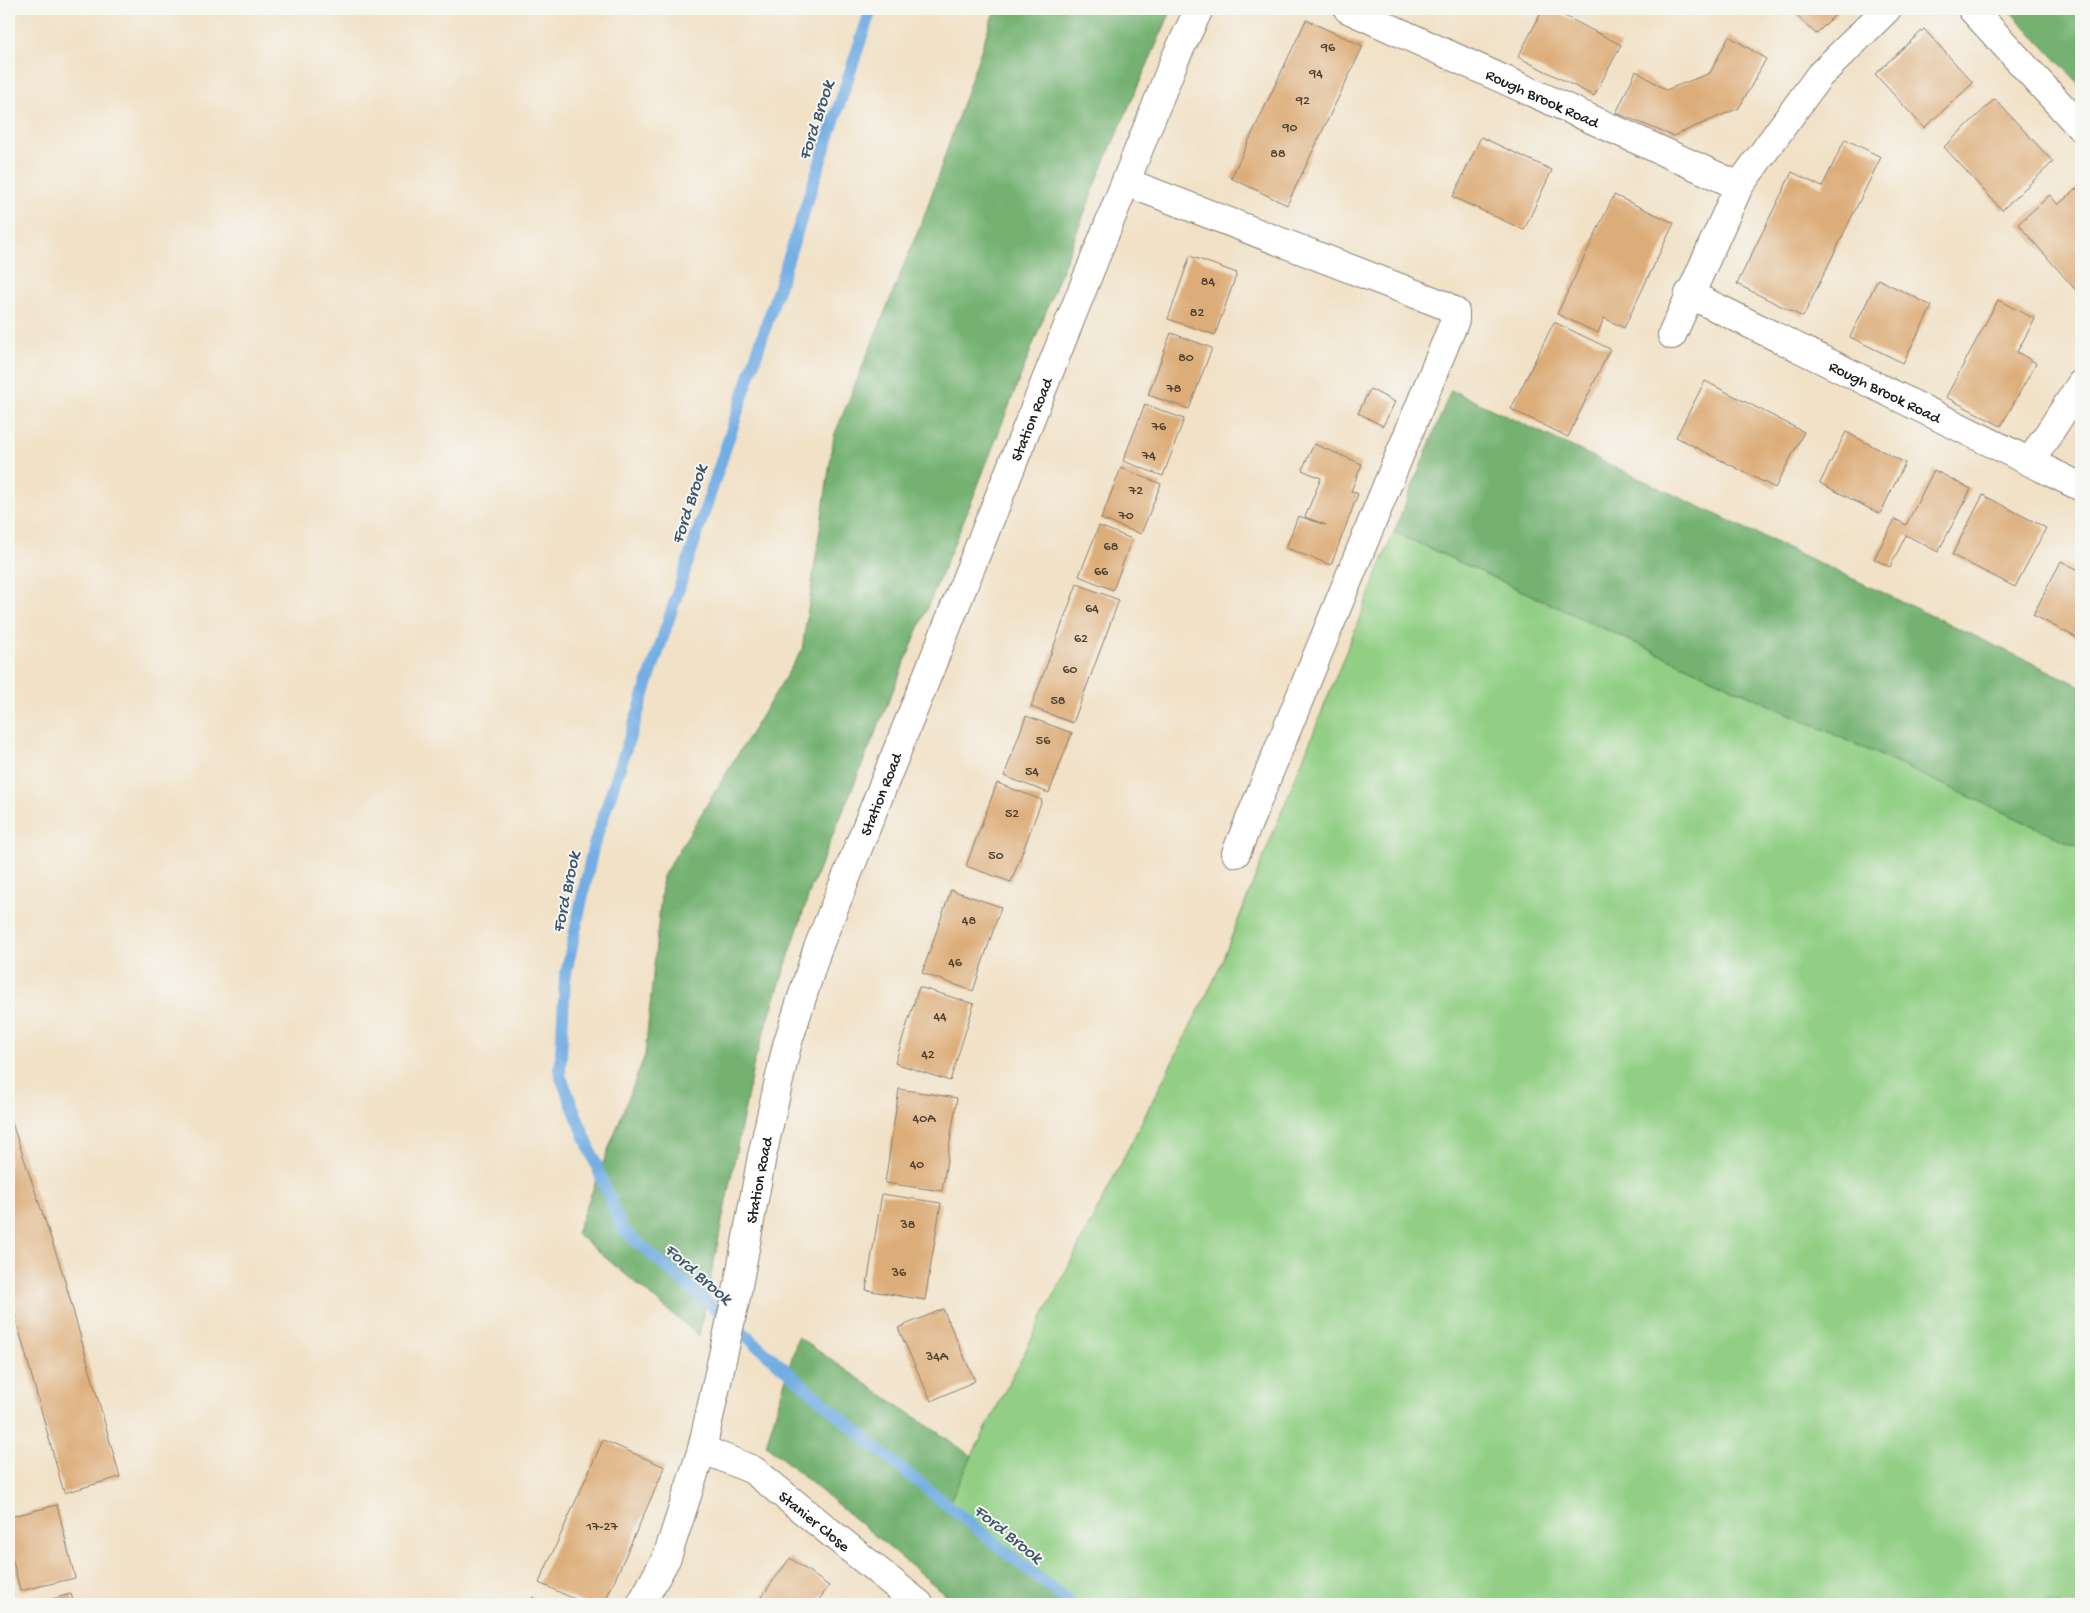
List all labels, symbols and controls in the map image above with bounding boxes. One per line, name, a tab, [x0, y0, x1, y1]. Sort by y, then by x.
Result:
house number: 96	[1320, 40, 1336, 57]
house number: 94	[1308, 66, 1323, 83]
street label: Rough Brook Road	[1482, 67, 1603, 135]
water label: Ford Brook	[795, 77, 841, 163]
house number: 92	[1295, 93, 1310, 110]
house number: 90	[1282, 120, 1298, 137]
house number: 88	[1270, 146, 1286, 163]
house number: 84	[1201, 274, 1216, 291]
house number: 82	[1190, 305, 1204, 322]
house number: 80	[1178, 350, 1194, 367]
street label: Rough Brook Road	[1825, 358, 1944, 430]
street label: Station Road	[1008, 375, 1059, 464]
house number: 78	[1166, 381, 1182, 398]
house number: 76	[1151, 419, 1167, 436]
house number: 74	[1141, 448, 1156, 465]
water label: Ford Brook	[668, 461, 714, 547]
house number: 72	[1128, 483, 1143, 500]
house number: 70	[1117, 508, 1134, 525]
house number: 68	[1104, 539, 1119, 556]
house number: 66	[1094, 564, 1109, 581]
house number: 64	[1085, 601, 1099, 618]
house number: 62	[1074, 631, 1088, 648]
house number: 60	[1062, 662, 1078, 679]
house number: 58	[1050, 693, 1066, 710]
house number: 56	[1036, 733, 1051, 750]
street label: Station Road	[858, 750, 909, 839]
house number: 54	[1025, 764, 1039, 781]
house number: 52	[1005, 806, 1019, 823]
water label: Ford Brook	[549, 848, 587, 935]
house number: 50	[988, 848, 1004, 865]
house number: 48	[962, 913, 976, 930]
house number: 46	[948, 955, 963, 972]
house number: 44	[933, 1009, 947, 1026]
house number: 42	[921, 1047, 935, 1064]
house number: 40A	[913, 1111, 936, 1128]
street label: Station Road	[744, 1134, 779, 1225]
house number: 40	[910, 1157, 924, 1174]
house number: 38	[900, 1217, 916, 1234]
water label: Ford Brook	[660, 1240, 737, 1311]
house number: 36	[891, 1265, 907, 1282]
house number: 34A	[925, 1349, 949, 1366]
street label: Stanier Close	[773, 1488, 853, 1558]
water label: Ford Brook	[969, 1501, 1047, 1570]
house number: 17-27	[585, 1519, 618, 1536]

